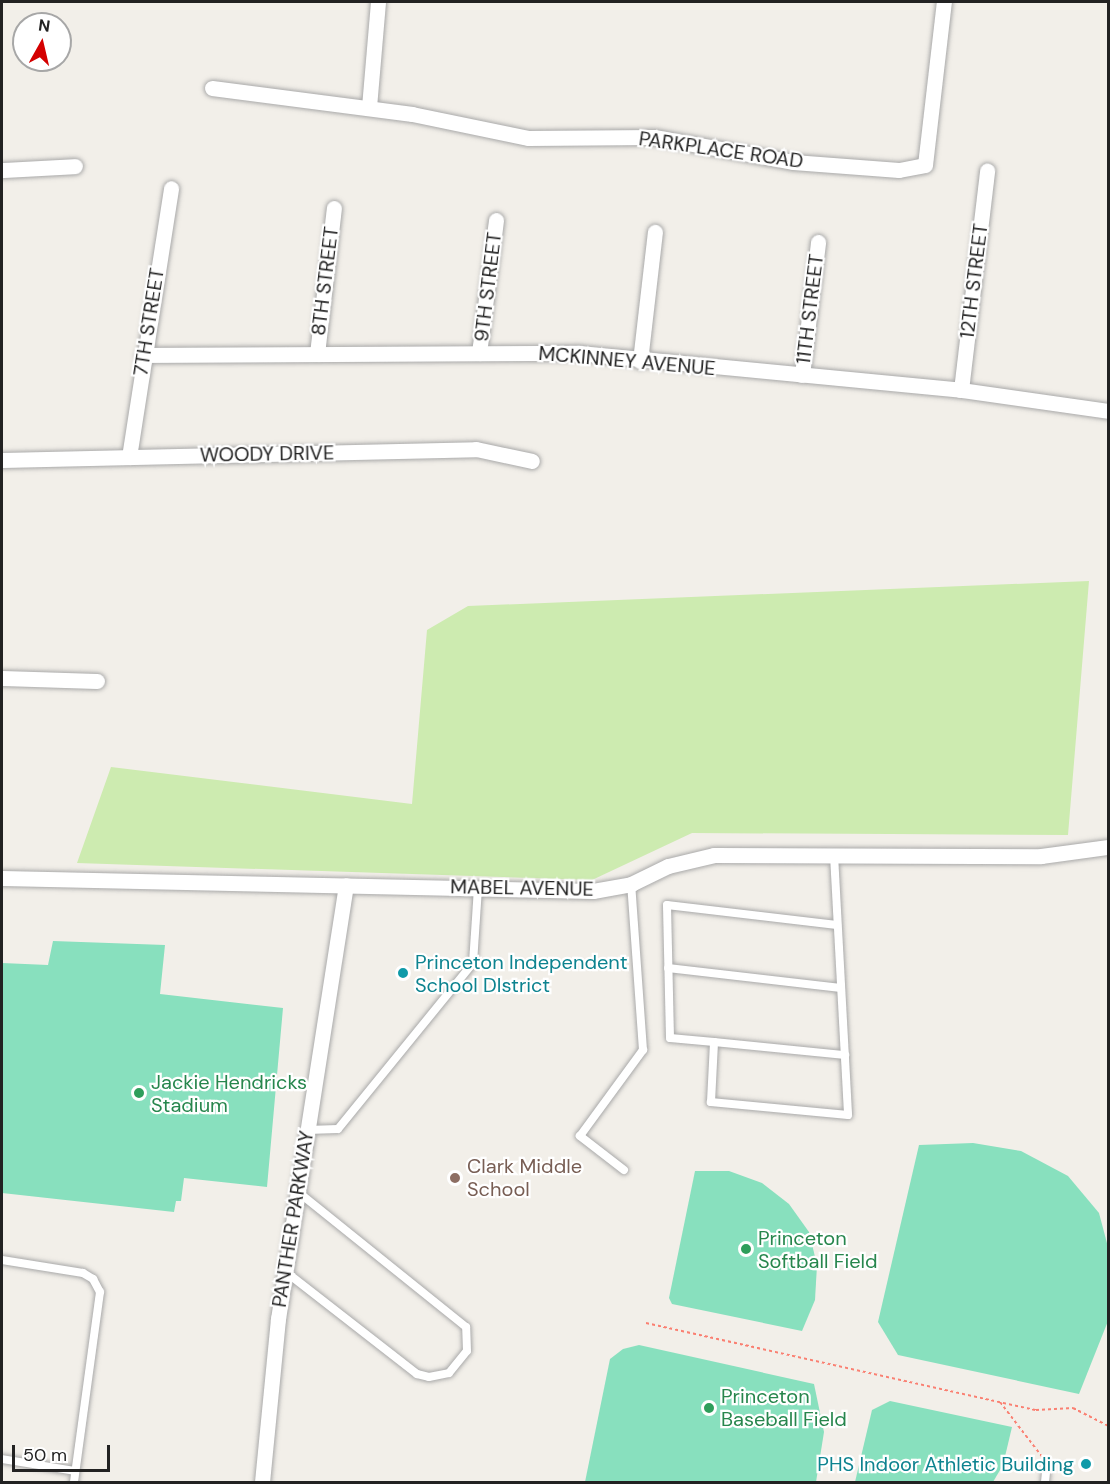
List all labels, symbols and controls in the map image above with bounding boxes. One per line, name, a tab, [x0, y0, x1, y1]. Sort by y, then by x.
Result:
north arrow	[12, 12, 72, 72]
text: N	[37, 14, 52, 37]
street label: PARKPLACE ROAD	[637, 127, 805, 173]
street label: 12TH STREET	[955, 222, 993, 340]
street label: 8TH STREET	[306, 225, 344, 337]
street label: 9TH STREET	[469, 231, 507, 343]
street label: 11TH STREET	[791, 253, 829, 365]
street label: 7TH STREET	[129, 266, 169, 378]
street label: MCKINNEY AVENUE	[537, 341, 717, 381]
street label: WOODY DRIVE	[200, 441, 334, 467]
street label: MABEL AVENUE	[450, 875, 594, 901]
place label: Princeton Independent School DIstrict	[415, 950, 628, 997]
marker: Princeton Independent School DIstrict	[396, 966, 410, 980]
place label: Jackie Hendricks Stadium	[151, 1070, 307, 1117]
marker: Jackie Hendricks Stadium	[132, 1086, 146, 1100]
street label: PANTHER PARKWAY	[267, 1129, 319, 1309]
place label: Clark Middle School	[467, 1154, 582, 1201]
marker: Clark Middle School	[448, 1171, 462, 1185]
place label: Princeton Softball Field	[758, 1226, 878, 1273]
marker: Princeton Softball Field	[739, 1242, 753, 1256]
place label: Princeton Baseball Field	[721, 1384, 847, 1431]
marker: Princeton Baseball Field	[702, 1401, 716, 1415]
scale bar	[15, 1433, 112, 1471]
text: 50 m	[23, 1443, 67, 1467]
place label: PHS Indoor Athletic Building	[817, 1452, 1074, 1476]
marker: PHS Indoor Athletic Building	[1079, 1457, 1093, 1471]

